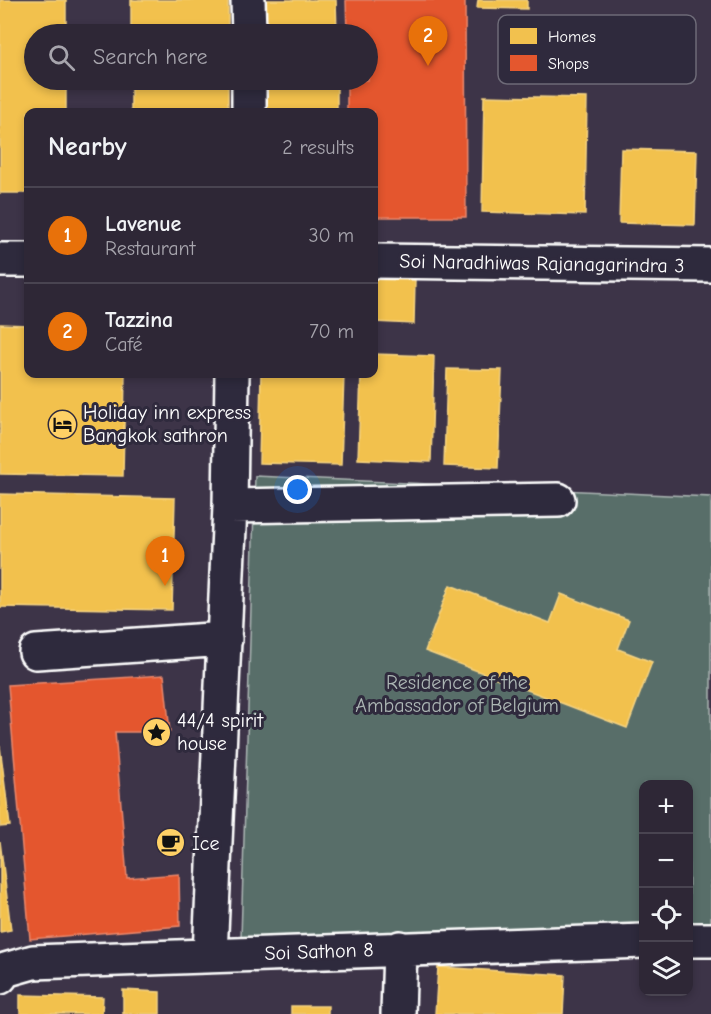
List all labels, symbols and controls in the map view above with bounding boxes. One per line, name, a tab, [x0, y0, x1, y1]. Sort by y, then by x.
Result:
legend	[498, 15, 696, 84]
pin: 2	[408, 16, 448, 66]
search box	[24, 24, 378, 90]
text: Homes	[548, 28, 596, 46]
icon: search	[45, 41, 78, 74]
text: Search here	[93, 44, 208, 70]
text: Shops	[548, 55, 589, 73]
text: Nearby	[48, 132, 127, 162]
text: 2 results	[282, 136, 354, 159]
text: Lavenue	[105, 211, 181, 237]
text: 1	[64, 224, 71, 247]
text: 30 m	[308, 224, 354, 247]
text: Restaurant	[105, 237, 195, 260]
street label: Soi Naradhiwas Rajanagarindra 3	[399, 250, 685, 277]
text: Tazzina	[105, 307, 173, 333]
text: 2	[63, 320, 72, 343]
text: 70 m	[309, 320, 354, 343]
text: Café	[105, 333, 143, 356]
place label: Holiday inn express Bangkok sathron	[83, 401, 251, 447]
hotel icon: Holiday inn express Bangkok sathron	[46, 408, 78, 440]
your location	[283, 475, 312, 504]
pin: 1	[146, 536, 184, 586]
park label: Residence of the Ambassador of Belgium	[355, 671, 559, 717]
place label: 44/4 spirit house	[177, 709, 264, 755]
place icon: 44/4 spirit house	[140, 716, 172, 748]
map controls	[639, 780, 693, 996]
button: +	[639, 780, 693, 834]
cafe icon: Ice	[155, 827, 187, 859]
place label: Ice	[192, 832, 220, 855]
button: −	[639, 834, 693, 888]
button: locate	[639, 888, 693, 942]
street label: Soi Sathon 8	[264, 938, 374, 965]
button: layers	[639, 942, 693, 996]

